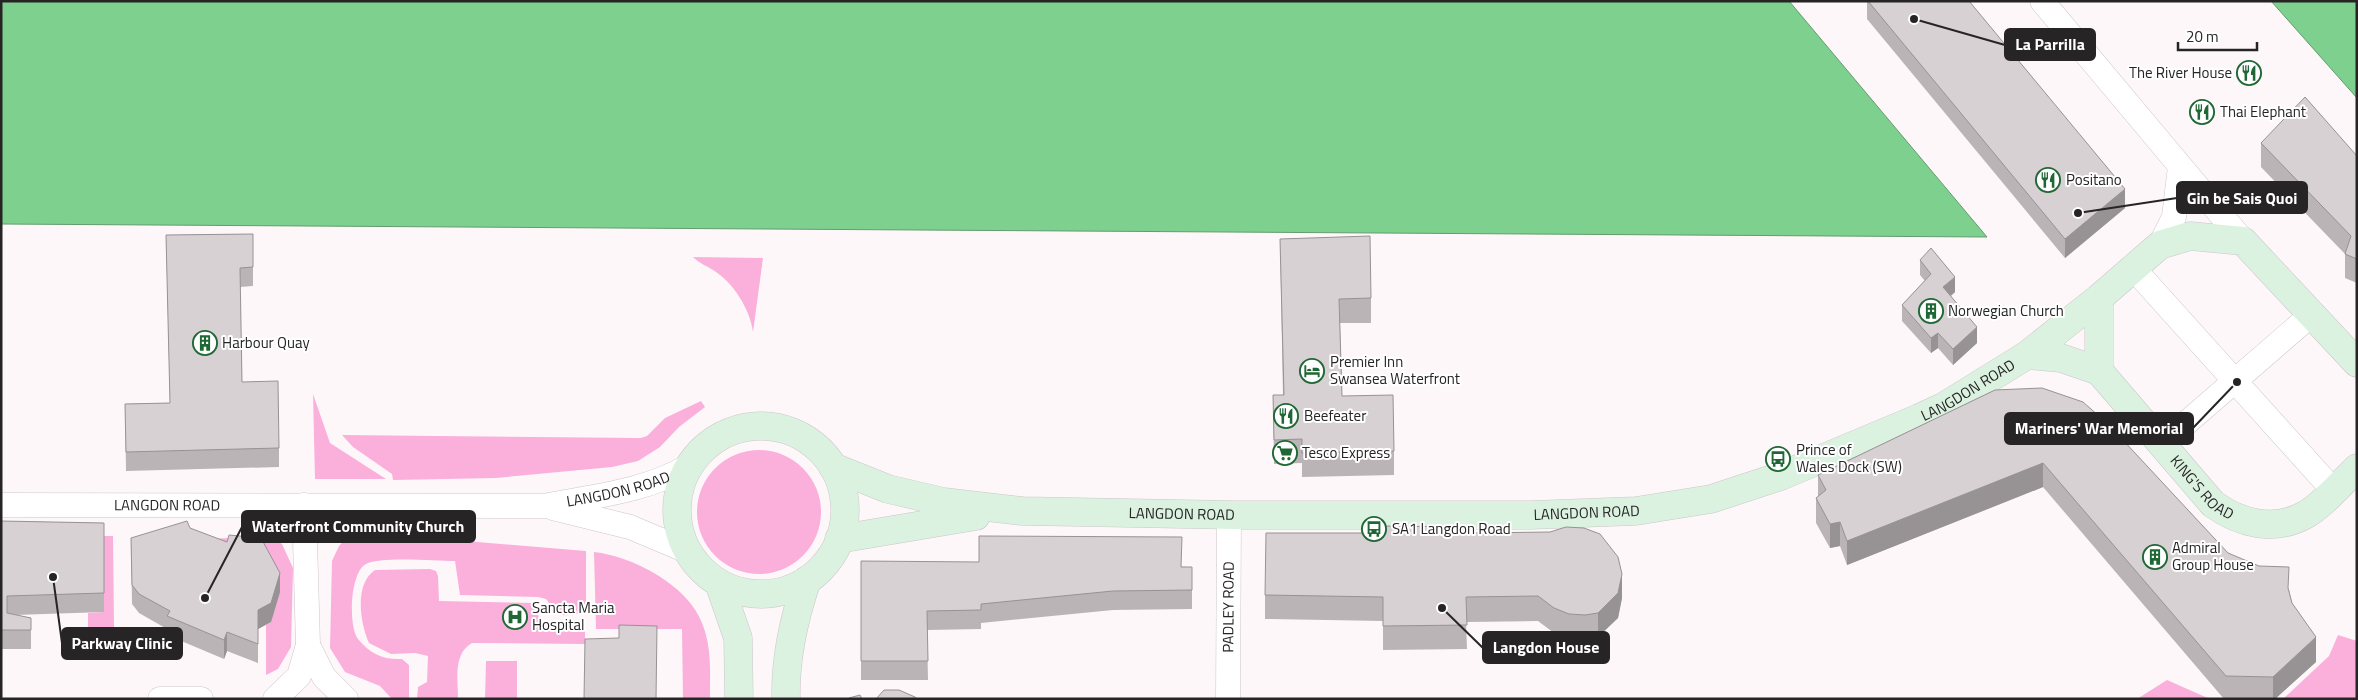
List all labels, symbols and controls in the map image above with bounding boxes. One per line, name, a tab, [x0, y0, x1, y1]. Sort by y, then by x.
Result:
scale bar	[2178, 20, 2257, 52]
text: 20 m	[2186, 25, 2219, 48]
callout: La Parrilla	[2005, 29, 2095, 60]
text: La Parrilla	[2015, 32, 2085, 56]
restaurant icon: The River House	[2236, 60, 2262, 86]
place label: The River House	[2129, 61, 2232, 84]
restaurant icon: Thai Elephant	[2189, 99, 2215, 125]
place label: Thai Elephant	[2220, 100, 2307, 123]
restaurant icon: Positano	[2035, 167, 2061, 193]
place label: Positano	[2066, 168, 2122, 191]
callout: Gin be Sais Quoi	[2177, 182, 2307, 213]
text: Gin be Sais Quoi	[2187, 186, 2297, 210]
building icon: Norwegian Church	[1918, 298, 1944, 324]
place label: Norwegian Church	[1948, 299, 2064, 322]
building icon: Harbour Quay	[192, 330, 218, 356]
place label: Harbour Quay	[222, 331, 310, 354]
place label: Premier Inn Swansea Waterfront	[1330, 350, 1461, 390]
street label: LANGDON ROAD	[1917, 353, 2019, 427]
hotel icon: Premier Inn Swansea Waterfront	[1299, 358, 1325, 384]
restaurant icon: Beefeater	[1273, 403, 1299, 429]
place label: Beefeater	[1304, 404, 1366, 427]
callout: Mariners' War Memorial	[2005, 413, 2193, 444]
text: Mariners' War Memorial	[2015, 416, 2183, 440]
place label: Prince of Wales Dock (SW)	[1796, 438, 1902, 478]
supermarket icon: Tesco Express	[1272, 440, 1298, 466]
place label: Tesco Express	[1302, 441, 1390, 464]
bus stop icon: Prince of Wales Dock (SW)	[1765, 446, 1791, 472]
street label: KING'S ROAD	[2165, 450, 2238, 525]
street label: LANGDON ROAD	[564, 465, 673, 513]
street label: LANGDON ROAD	[114, 493, 220, 516]
street label: LANGDON ROAD	[1533, 499, 1640, 526]
street label: LANGDON ROAD	[1128, 501, 1235, 526]
callout: Waterfront Community Church	[242, 511, 475, 542]
text: Waterfront Community Church	[252, 514, 464, 538]
bus stop icon: SA1 Langdon Road	[1361, 516, 1387, 542]
place label: SA1 Langdon Road	[1392, 517, 1511, 540]
place label: Admiral Group House	[2172, 536, 2254, 576]
building icon: Admiral Group House	[2142, 544, 2168, 570]
street label: PADLEY ROAD	[1216, 561, 1240, 653]
place label: Sancta Maria Hospital	[532, 596, 615, 636]
hospital icon: Sancta Maria Hospital	[502, 604, 528, 630]
callout: Parkway Clinic	[62, 628, 182, 659]
text: Parkway Clinic	[72, 631, 172, 655]
callout: Langdon House	[1483, 632, 1609, 663]
text: Langdon House	[1493, 635, 1599, 659]

